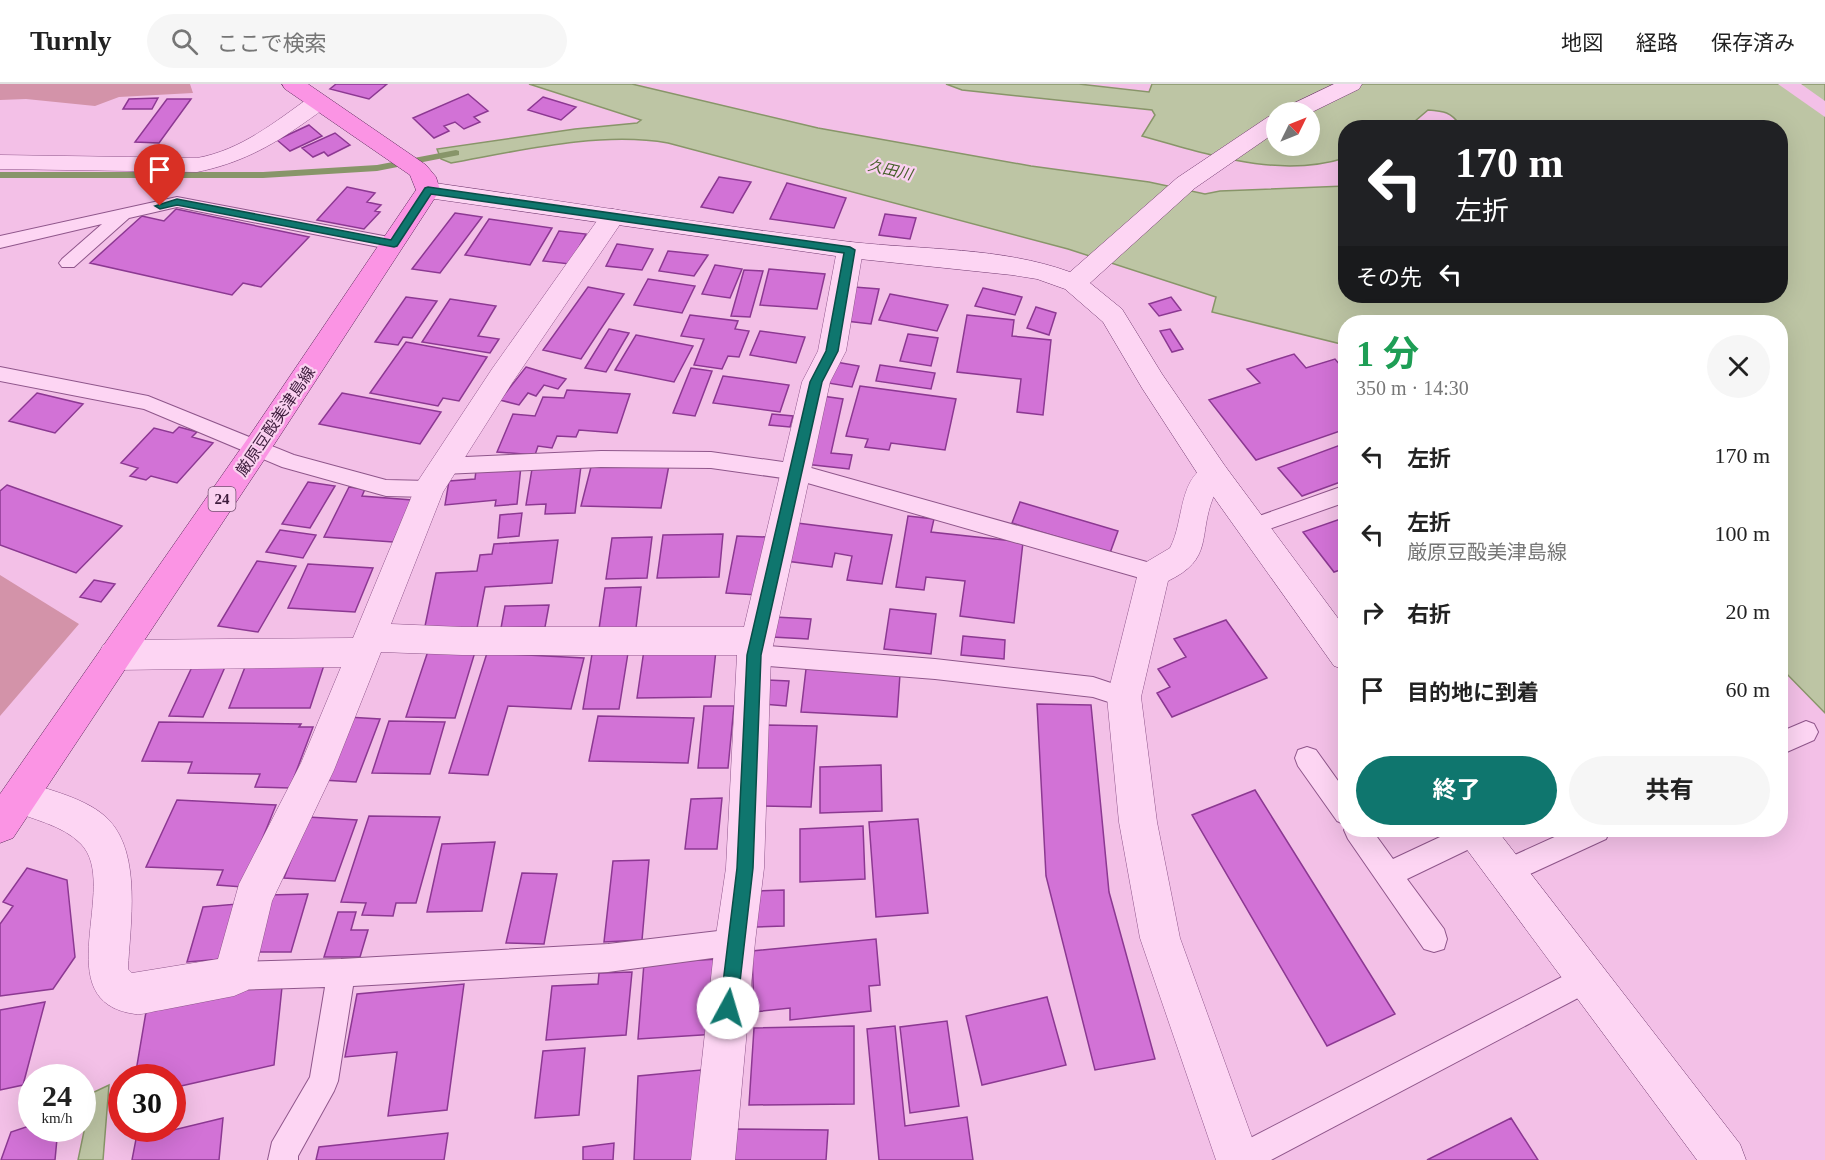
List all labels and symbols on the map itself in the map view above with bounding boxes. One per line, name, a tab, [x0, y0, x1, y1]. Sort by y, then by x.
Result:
north arrow	[1266, 102, 1320, 156]
pin	[134, 144, 185, 206]
water label: 久田川	[866, 157, 916, 183]
street label: 厳原豆酘美津島線	[233, 363, 318, 479]
road number: 24	[208, 487, 236, 511]
position arrow	[696, 976, 760, 1040]
speed limit sign: 30	[108, 1064, 186, 1142]

